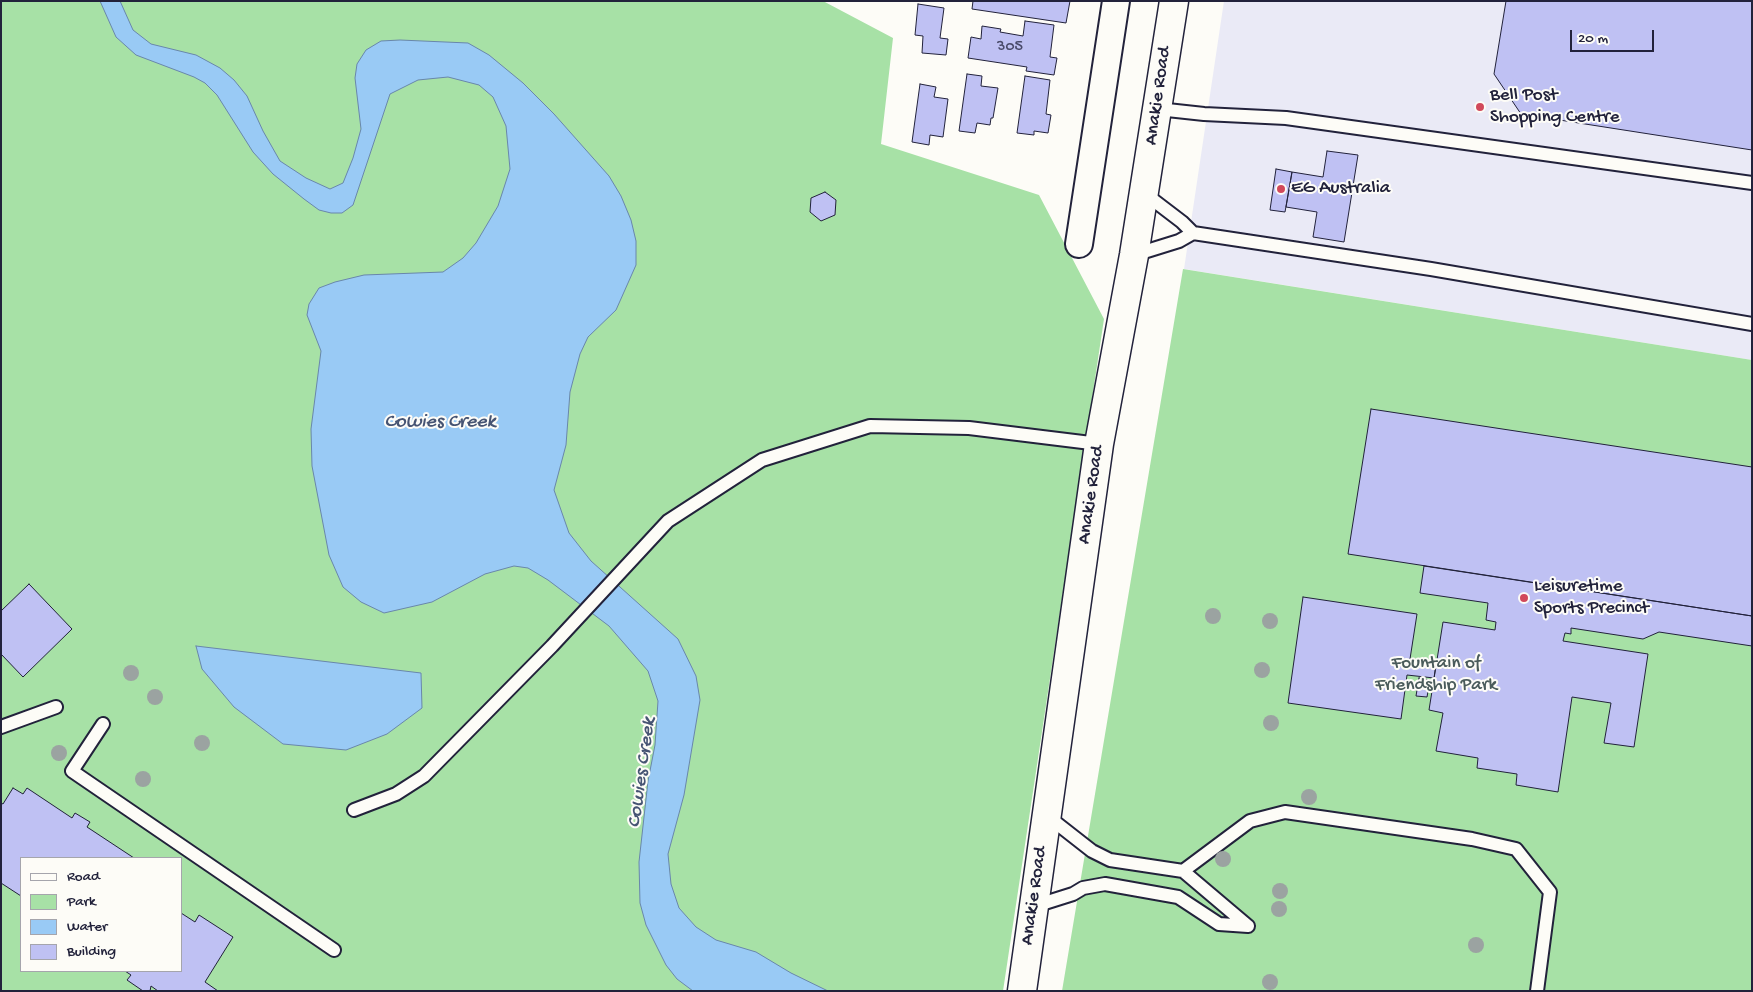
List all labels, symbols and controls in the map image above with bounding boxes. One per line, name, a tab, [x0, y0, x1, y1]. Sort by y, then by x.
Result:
scale bar	[1573, 20, 1657, 52]
text: 20 m	[1578, 30, 1608, 48]
house number: 305	[997, 38, 1023, 58]
street label: Anakie Road	[1141, 45, 1177, 147]
place label: Bell Post Shopping Centre	[1490, 85, 1619, 129]
marker: Bell Post Shopping Centre	[1474, 101, 1486, 113]
place label: EG Australia	[1291, 178, 1390, 200]
marker: EG Australia	[1275, 183, 1287, 195]
water label: Cowies Creek	[385, 411, 495, 435]
street label: Anakie Road	[1074, 444, 1110, 546]
place label: Leisuretime Sports Precinct	[1534, 576, 1649, 620]
marker: Leisuretime Sports Precinct	[1518, 592, 1530, 604]
park label: Fountain of Friendship Park	[1375, 653, 1497, 697]
water label: Cowies Creek	[623, 716, 663, 830]
street label: Anakie Road	[1017, 845, 1053, 947]
legend	[20, 857, 182, 972]
text: Road	[67, 868, 100, 886]
text: Park	[67, 893, 96, 911]
text: Water	[67, 918, 107, 936]
text: Building	[67, 943, 116, 961]

